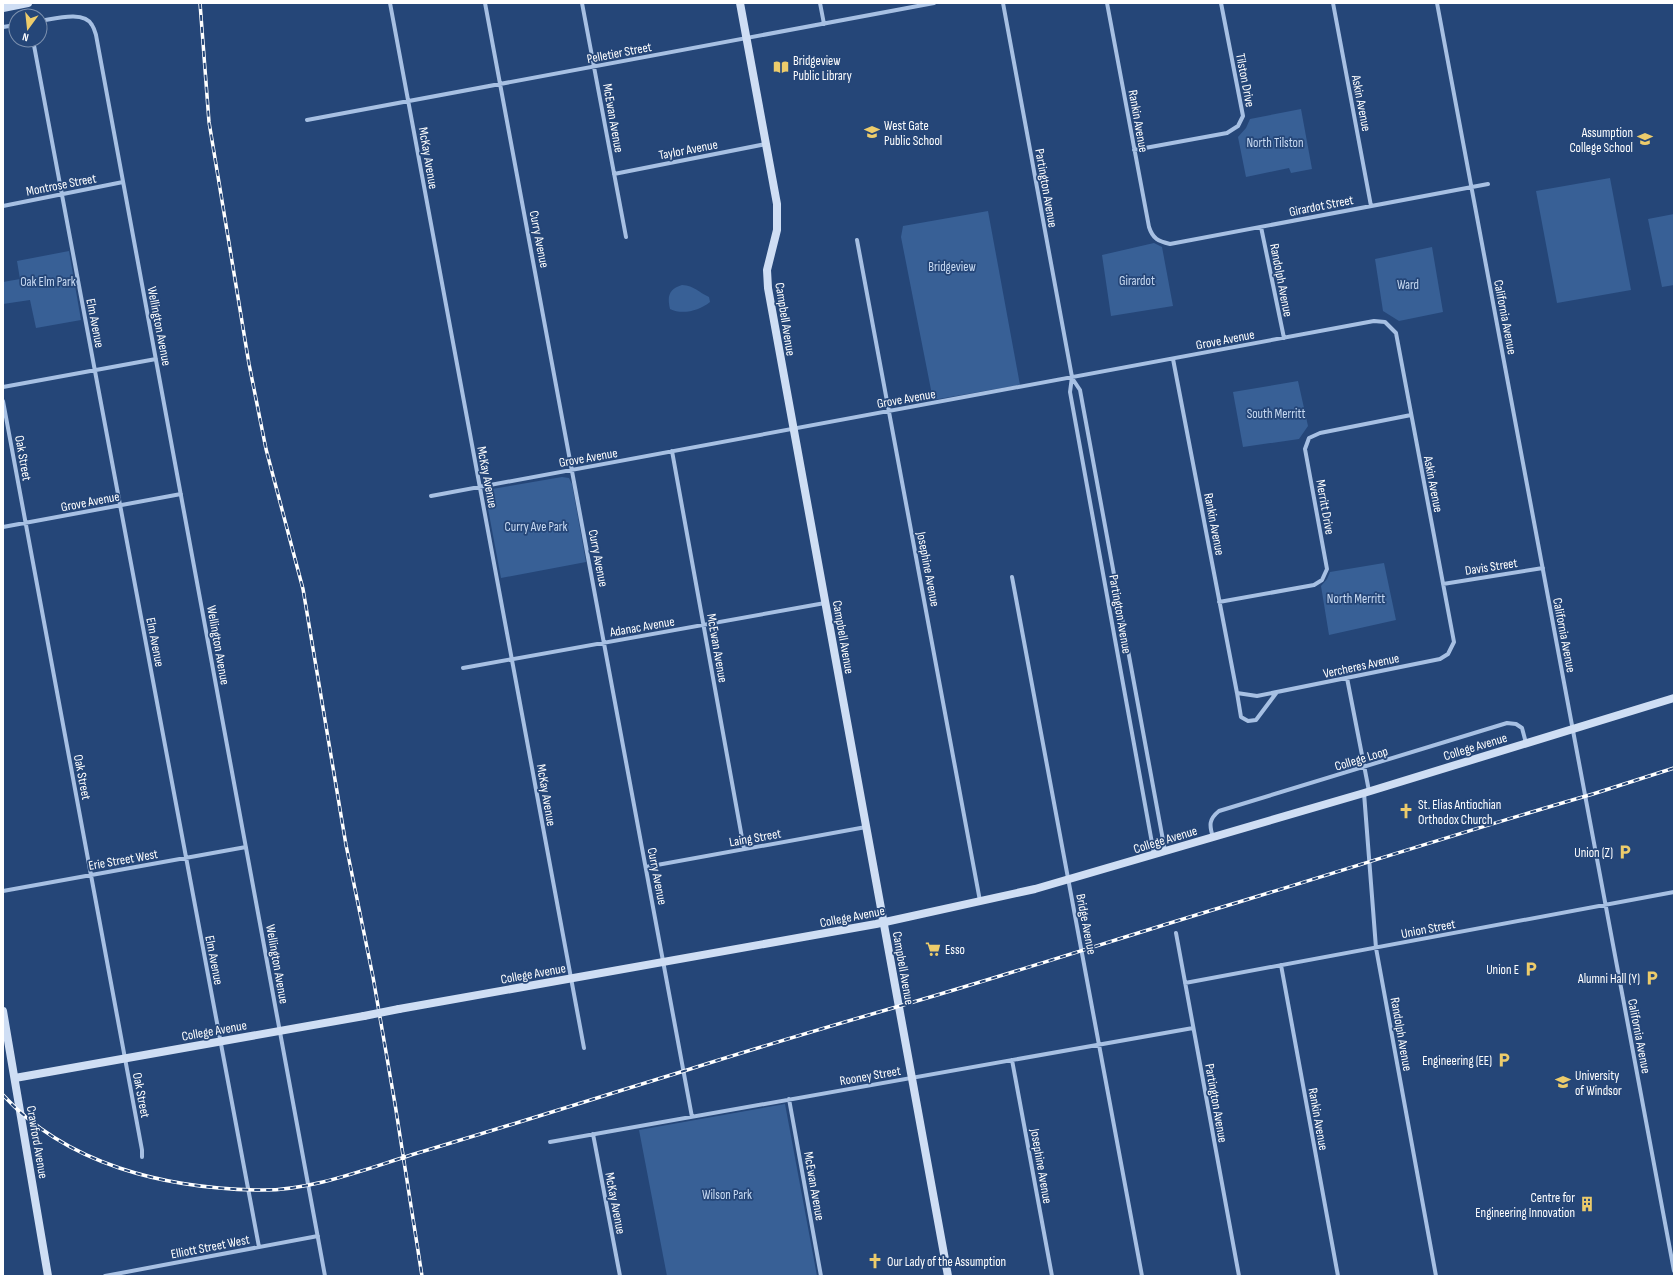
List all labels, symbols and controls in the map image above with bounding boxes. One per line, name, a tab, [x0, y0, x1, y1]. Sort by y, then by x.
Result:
north arrow	[8, 8, 48, 48]
text: N	[21, 30, 30, 44]
street label: Pelletier Street	[585, 39, 653, 67]
street label: Tilston Drive	[1232, 52, 1258, 108]
place label: Bridgeview Public Library	[793, 53, 852, 84]
library icon: Bridgeview Public Library	[772, 58, 790, 76]
street label: Askin Avenue	[1348, 73, 1374, 133]
street label: McEwan Avenue	[599, 82, 627, 154]
street label: Rankin Avenue	[1125, 89, 1151, 154]
place label: West Gate Public School	[884, 118, 942, 149]
school or university icon: West Gate Public School	[863, 123, 881, 141]
place label: Assumption College School	[1569, 125, 1633, 156]
street label: McKay Avenue	[415, 126, 441, 190]
school or university icon: Assumption College School	[1636, 130, 1654, 148]
park label: North Tilston	[1246, 135, 1304, 151]
street label: Taylor Avenue	[657, 136, 719, 164]
street label: Partington Avenue	[1031, 147, 1061, 229]
street label: Montrose Street	[25, 170, 98, 200]
street label: Girardot Street	[1288, 192, 1355, 220]
street label: Curry Avenue	[526, 209, 552, 269]
street label: Randolph Avenue	[1266, 242, 1296, 318]
park label: Bridgeview	[928, 259, 976, 275]
park label: Girardot	[1119, 273, 1155, 289]
park label: Oak Elm Park	[20, 274, 76, 290]
park label: Ward	[1397, 277, 1419, 293]
street label: California Avenue	[1490, 279, 1520, 356]
street label: Campbell Avenue	[771, 281, 799, 357]
street label: Wellington Avenue	[143, 285, 175, 367]
street label: Elm Avenue	[82, 297, 108, 349]
street label: Grove Avenue	[1195, 326, 1256, 353]
street label: Grove Avenue	[876, 386, 937, 412]
park label: South Merritt	[1247, 406, 1305, 422]
street label: Oak Street	[11, 434, 35, 482]
street label: McKay Avenue	[473, 445, 501, 509]
street label: Grove Avenue	[558, 445, 619, 471]
street label: Askin Avenue	[1420, 454, 1446, 514]
street label: Merritt Drive	[1312, 478, 1338, 536]
street label: Grove Avenue	[60, 488, 121, 515]
street label: Rankin Avenue	[1200, 492, 1228, 557]
park label: Curry Ave Park	[505, 519, 568, 535]
street label: Curry Avenue	[585, 528, 611, 588]
street label: Josephine Avenue	[913, 529, 943, 608]
street label: Davis Street	[1464, 555, 1519, 579]
street label: Partington Avenue	[1105, 573, 1135, 655]
park label: North Merritt	[1327, 591, 1385, 607]
street label: California Avenue	[1549, 597, 1579, 674]
street label: Campbell Avenue	[829, 599, 857, 675]
street label: Wellington Avenue	[203, 604, 233, 686]
street label: McEwan Avenue	[703, 612, 731, 684]
street label: Adanac Avenue	[608, 613, 676, 641]
street label: Elm Avenue	[142, 616, 168, 668]
street label: Vercheres Avenue	[1322, 650, 1401, 682]
street label: College Avenue	[1441, 730, 1509, 764]
street label: College Loop	[1333, 743, 1390, 775]
street label: Oak Street	[70, 753, 94, 801]
street label: McKay Avenue	[533, 763, 559, 827]
place label: St. Elias Antiochian Orthodox Church	[1418, 797, 1501, 828]
church icon: St. Elias Antiochian Orthodox Church	[1397, 802, 1415, 820]
street label: College Avenue	[1131, 823, 1199, 857]
street label: Laing Street	[728, 826, 782, 850]
parking icon: Union (Z)	[1616, 843, 1634, 861]
place label: Union (Z)	[1574, 845, 1613, 861]
street label: Erie Street West	[87, 846, 159, 874]
street label: Curry Avenue	[644, 846, 670, 906]
street label: Bridge Avenue	[1072, 892, 1100, 956]
street label: College Avenue	[818, 903, 886, 931]
street label: Union Street	[1400, 916, 1457, 942]
street label: Wellington Avenue	[262, 923, 292, 1005]
street label: Campbell Avenue	[889, 930, 917, 1006]
street label: Elm Avenue	[201, 934, 227, 986]
supermarket icon: Esso	[924, 940, 942, 958]
place label: Esso	[945, 942, 965, 958]
street label: College Avenue	[499, 960, 567, 988]
parking icon: Union E	[1522, 960, 1540, 978]
place label: Union E	[1486, 962, 1519, 978]
parking icon: Alumni Hall (Y)	[1643, 969, 1661, 987]
place label: Alumni Hall (Y)	[1577, 971, 1640, 987]
street label: Randolph Avenue	[1387, 996, 1415, 1072]
street label: California Avenue	[1624, 998, 1654, 1075]
street label: College Avenue	[180, 1017, 248, 1045]
parking icon: Engineering (EE)	[1495, 1051, 1513, 1069]
place label: Engineering (EE)	[1422, 1053, 1492, 1069]
street label: Partington Avenue	[1201, 1062, 1231, 1144]
street label: Rooney Street	[838, 1063, 902, 1089]
place label: University of Windsor	[1575, 1068, 1622, 1099]
street label: Oak Street	[129, 1071, 153, 1119]
school or university icon: University of Windsor	[1554, 1073, 1572, 1091]
street label: Rankin Avenue	[1305, 1087, 1331, 1152]
street label: Crawford Avenue	[23, 1105, 51, 1180]
street label: Josephine Avenue	[1026, 1126, 1055, 1205]
street label: McEwan Avenue	[800, 1150, 828, 1222]
street label: McKay Avenue	[601, 1171, 629, 1235]
park label: Wilson Park	[702, 1187, 752, 1203]
place label: Centre for Engineering Innovation	[1475, 1190, 1575, 1221]
building icon: Centre for Engineering Innovation	[1578, 1195, 1596, 1213]
street label: Elliott Street West	[169, 1232, 251, 1262]
church icon: Our Lady of the Assumption	[866, 1252, 884, 1270]
place label: Our Lady of the Assumption	[887, 1254, 1006, 1270]

